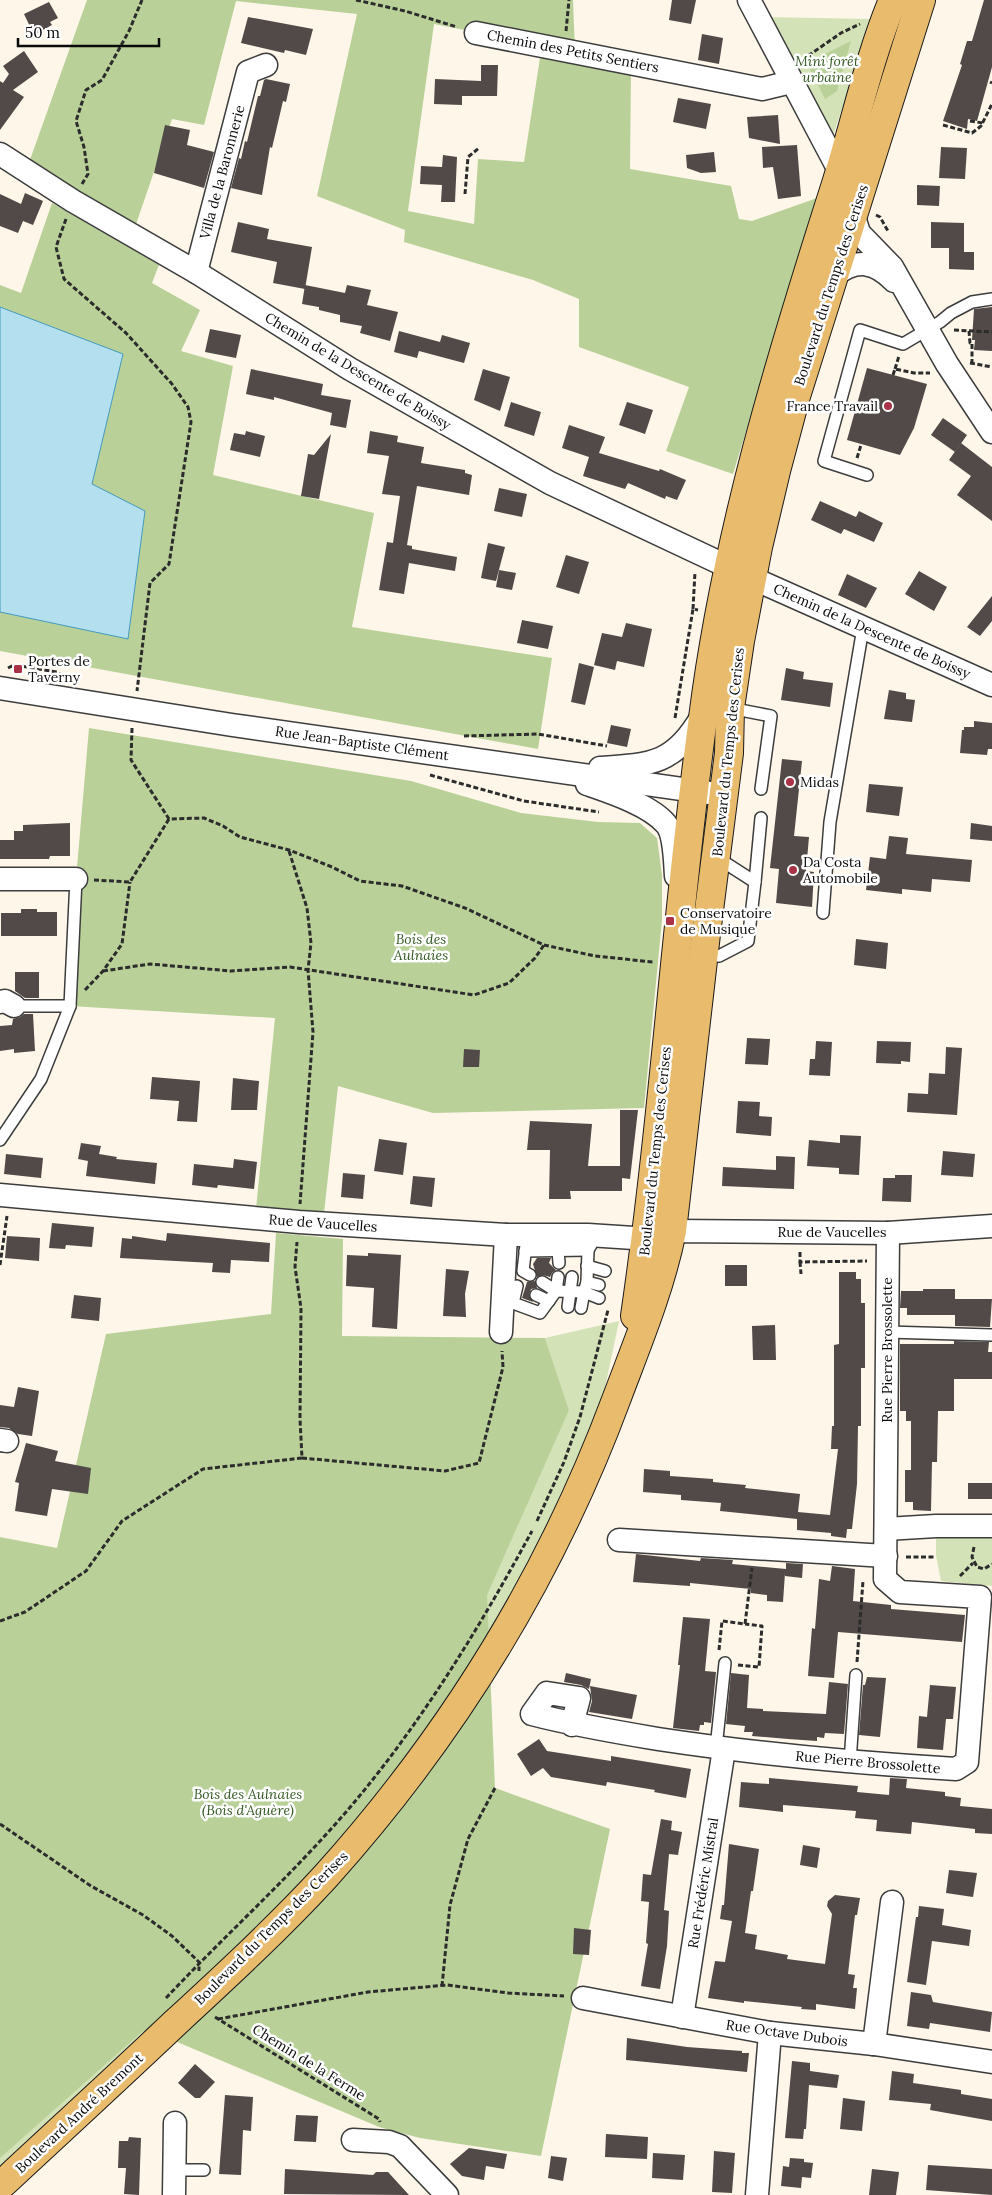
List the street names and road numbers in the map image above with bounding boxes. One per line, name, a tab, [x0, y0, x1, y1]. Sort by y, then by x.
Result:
street label: Chemin des Petits Sentiers	[485, 25, 661, 77]
street label: Villa de la Baronnerie	[195, 103, 249, 242]
street label: Boulevard du Temps des Cerises	[790, 182, 872, 388]
street label: Chemin de la Descente de Boissy	[262, 308, 455, 434]
street label: Chemin de la Descente de Boissy	[771, 579, 974, 683]
street label: Boulevard du Temps des Cerises	[708, 647, 748, 857]
street label: Rue Jean-Baptiste Clément	[274, 722, 451, 764]
street label: Boulevard du Temps des Cerises	[635, 1046, 675, 1256]
street label: Rue de Vaucelles	[268, 1210, 378, 1236]
street label: Rue de Vaucelles	[777, 1223, 887, 1241]
street label: Rue Pierre Brossolette	[878, 1277, 896, 1423]
street label: Rue Pierre Brossolette	[795, 1747, 942, 1777]
street label: Rue Frédéric Mistral	[684, 1816, 722, 1950]
street label: Boulevard du Temps des Cerises	[190, 1847, 352, 2009]
street label: Rue Octave Dubois	[725, 2016, 849, 2050]
street label: Chemin de la Ferme	[249, 2020, 369, 2104]
street label: Boulevard André Bremont	[11, 2049, 147, 2177]

